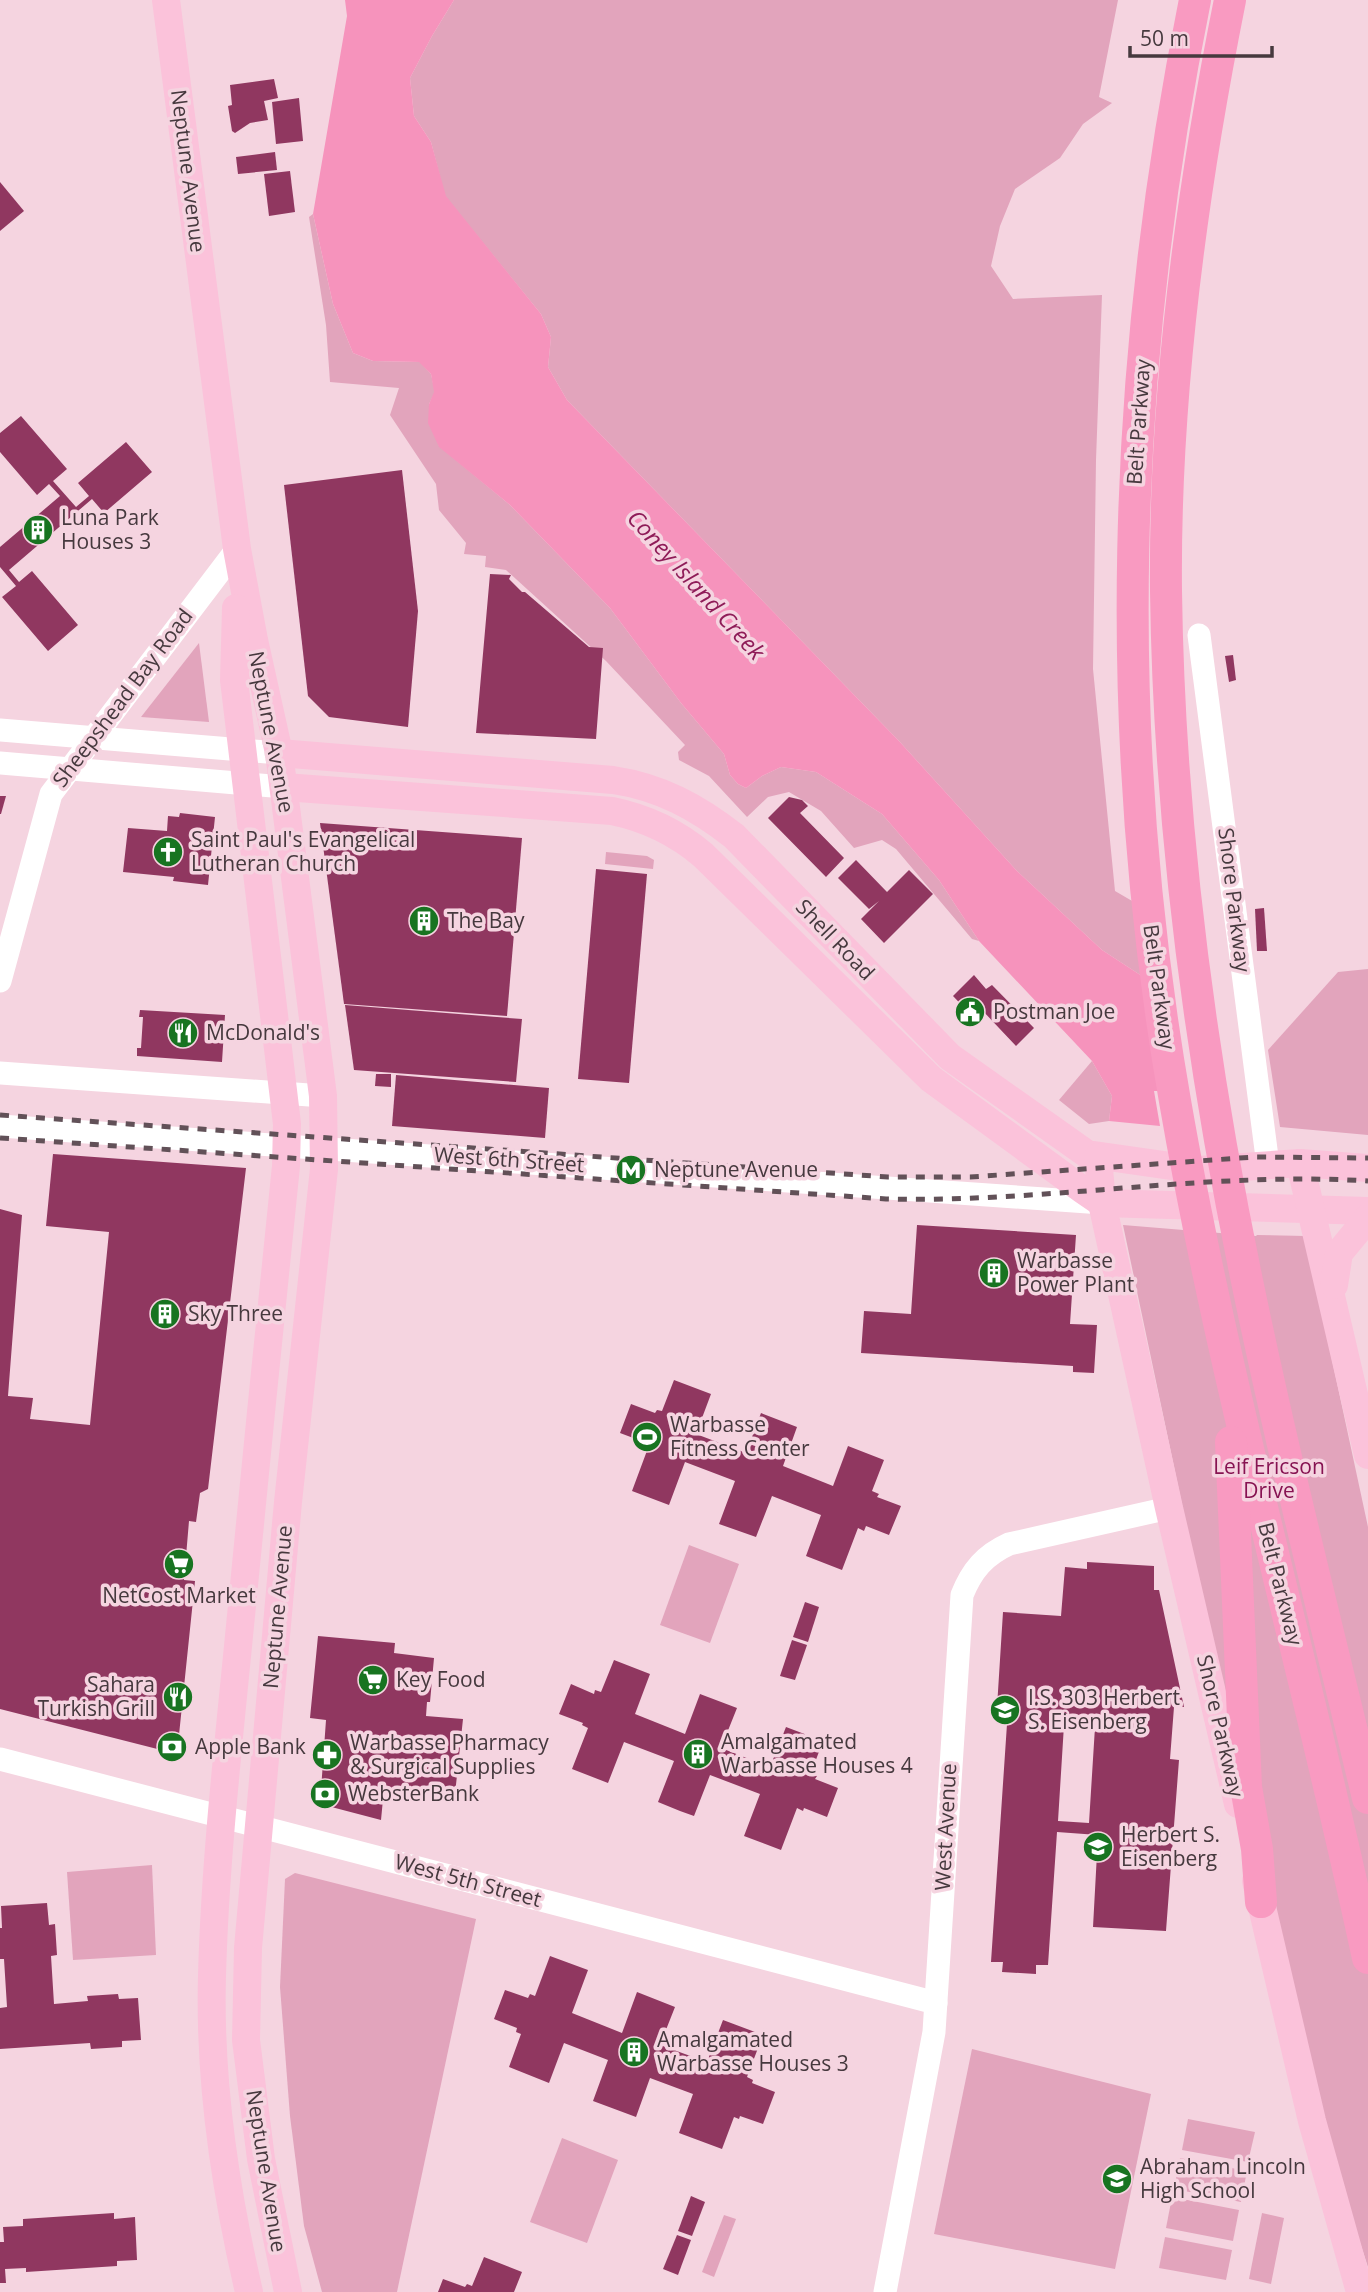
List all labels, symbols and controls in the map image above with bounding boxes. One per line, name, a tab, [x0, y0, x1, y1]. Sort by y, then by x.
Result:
scale bar	[1130, 14, 1272, 58]
text: 50 m	[1140, 24, 1189, 52]
street label: Neptune Avenue	[165, 88, 213, 254]
street label: Belt Parkway	[1120, 358, 1156, 486]
water label: Coney Island Creek	[621, 502, 773, 667]
place label: Luna Park Houses 3	[61, 503, 159, 555]
building icon: Luna Park Houses 3	[21, 513, 55, 547]
street label: Sheepshead Bay Road	[46, 602, 199, 792]
street label: Neptune Avenue	[243, 649, 301, 815]
place label: Saint Paul's Evangelical Lutheran Church	[191, 825, 415, 877]
street label: Shore Parkway	[1212, 826, 1258, 974]
church icon: Saint Paul's Evangelical Lutheran Church	[151, 835, 185, 869]
street label: Shell Road	[790, 893, 881, 986]
building icon: The Bay	[407, 904, 441, 938]
place label: The Bay	[447, 906, 525, 934]
street label: Belt Parkway	[1137, 923, 1183, 1052]
public building icon: Postman Joe	[953, 995, 987, 1029]
place label: Postman Joe	[993, 997, 1115, 1025]
restaurant icon: McDonald's	[166, 1016, 200, 1050]
place label: McDonald's	[206, 1018, 320, 1046]
street label: West 6th Street	[433, 1140, 585, 1178]
metro station icon: Neptune Avenue	[614, 1153, 648, 1187]
place label: Neptune Avenue	[654, 1155, 818, 1183]
place label: Warbasse Power Plant	[1017, 1246, 1134, 1298]
building icon: Warbasse Power Plant	[977, 1256, 1011, 1290]
building icon: Sky Three	[148, 1297, 182, 1331]
place label: Sky Three	[188, 1299, 283, 1327]
place label: Warbasse Fitness Center	[670, 1410, 810, 1462]
sports icon: Warbasse Fitness Center	[630, 1420, 664, 1454]
park label: Leif Ericson Drive	[1213, 1452, 1325, 1504]
street label: Belt Parkway	[1252, 1519, 1310, 1649]
street label: Neptune Avenue	[256, 1524, 298, 1690]
supermarket icon: NetCost Market	[162, 1547, 196, 1581]
place label: NetCost Market	[102, 1581, 256, 1609]
street label: Shore Parkway	[1191, 1652, 1251, 1800]
supermarket icon: Key Food	[356, 1663, 390, 1697]
place label: Key Food	[396, 1665, 486, 1693]
place label: Sahara Turkish Grill	[38, 1670, 155, 1722]
restaurant icon: Sahara Turkish Grill	[161, 1680, 195, 1714]
place label: I.S. 303 Herbert S. Eisenberg	[1028, 1683, 1180, 1735]
school or university icon: I.S. 303 Herbert S. Eisenberg	[988, 1693, 1022, 1727]
place label: Amalgamated Warbasse Houses 4	[721, 1727, 913, 1779]
place label: Warbasse Pharmacy & Surgical Supplies	[350, 1728, 549, 1780]
bank icon: Apple Bank	[155, 1730, 189, 1764]
place label: Apple Bank	[195, 1732, 306, 1760]
building icon: Amalgamated Warbasse Houses 4	[681, 1737, 715, 1771]
pharmacy icon: Warbasse Pharmacy & Surgical Supplies	[310, 1738, 344, 1772]
street label: West Avenue	[928, 1763, 962, 1891]
bank icon: WebsterBank	[308, 1777, 342, 1811]
place label: WebsterBank	[348, 1779, 479, 1807]
place label: Herbert S. Eisenberg	[1121, 1820, 1220, 1872]
school or university icon: Herbert S. Eisenberg	[1081, 1830, 1115, 1864]
street label: West 5th Street	[392, 1847, 545, 1913]
place label: Amalgamated Warbasse Houses 3	[657, 2025, 849, 2077]
building icon: Amalgamated Warbasse Houses 3	[617, 2035, 651, 2069]
street label: Neptune Avenue	[240, 2088, 294, 2254]
place label: Abraham Lincoln High School	[1140, 2152, 1306, 2204]
school or university icon: Abraham Lincoln High School	[1100, 2162, 1134, 2196]

